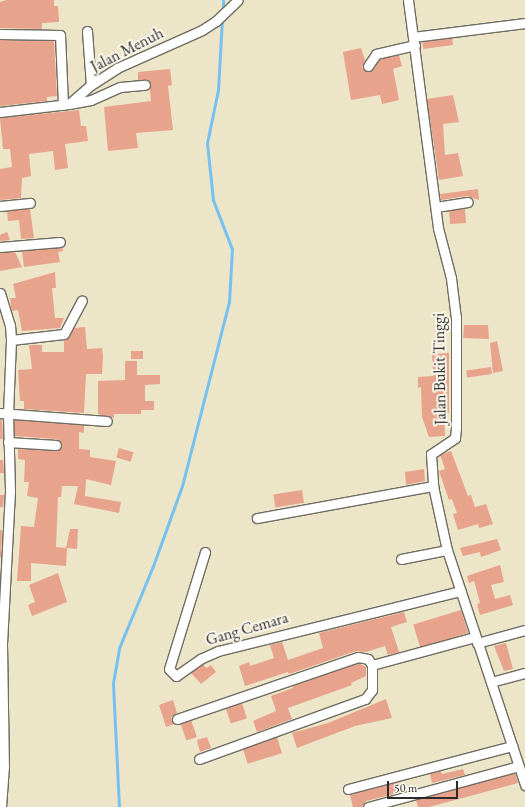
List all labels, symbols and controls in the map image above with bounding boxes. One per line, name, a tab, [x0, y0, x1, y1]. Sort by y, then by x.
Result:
street label: Jalan Menuh	[87, 23, 167, 77]
street label: Jalan Bukit Tinggi	[429, 313, 451, 425]
street label: Gang Cemara	[204, 608, 290, 650]
scale bar	[389, 773, 460, 799]
text: 50 m	[394, 780, 417, 796]

